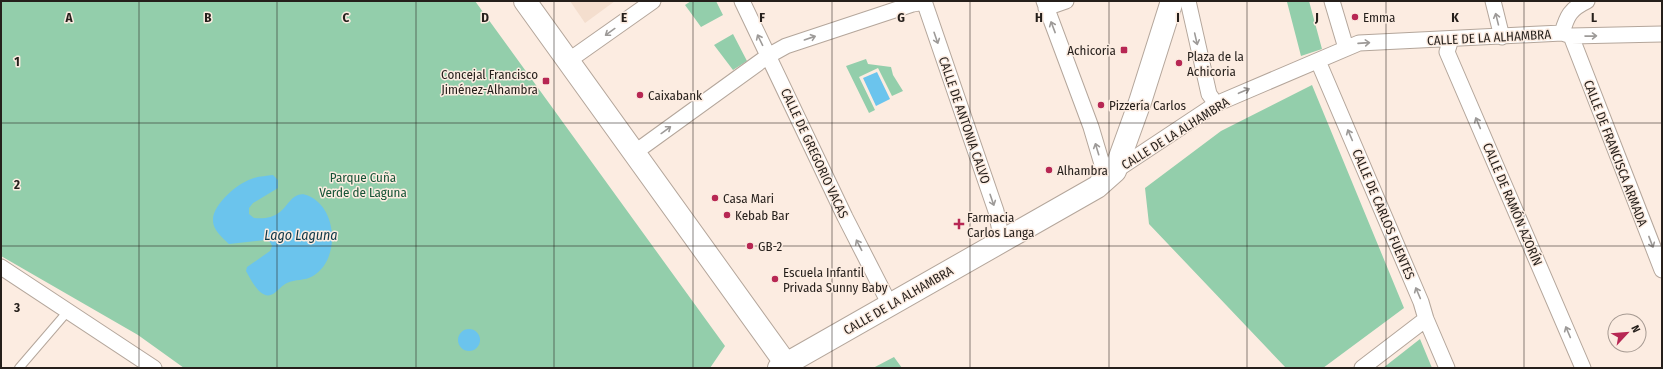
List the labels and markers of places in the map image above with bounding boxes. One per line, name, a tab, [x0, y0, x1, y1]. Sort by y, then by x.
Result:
place label: Emma	[1363, 10, 1395, 25]
marker: Emma	[1350, 12, 1360, 22]
place label: Achicoria	[1067, 43, 1116, 58]
marker: Achicoria	[1119, 45, 1129, 55]
place label: Plaza de la Achicoria	[1187, 49, 1244, 79]
marker: Plaza de la Achicoria	[1174, 58, 1184, 68]
place label: Concejal Francisco Jiménez-Alhambra	[441, 67, 538, 97]
marker: Concejal Francisco Jiménez-Alhambra	[541, 76, 551, 86]
place label: Caixabank	[648, 88, 703, 103]
marker: Caixabank	[635, 90, 645, 100]
place label: Pizzería Carlos	[1109, 98, 1187, 113]
marker: Pizzería Carlos	[1096, 100, 1106, 110]
place label: Alhambra	[1057, 163, 1108, 178]
marker: Alhambra	[1044, 165, 1054, 175]
place label: Casa Mari	[723, 191, 774, 206]
marker: Casa Mari	[710, 193, 720, 203]
place label: Kebab Bar	[735, 208, 790, 223]
marker: Kebab Bar	[722, 210, 732, 220]
place label: Farmacia Carlos Langa	[967, 210, 1034, 240]
marker: Farmacia Carlos Langa	[954, 219, 964, 229]
place label: GB-2	[758, 239, 783, 254]
marker: GB-2	[745, 241, 755, 251]
place label: Escuela Infantil Privada Sunny Baby	[783, 265, 888, 295]
marker: Escuela Infantil Privada Sunny Baby	[770, 274, 780, 284]

